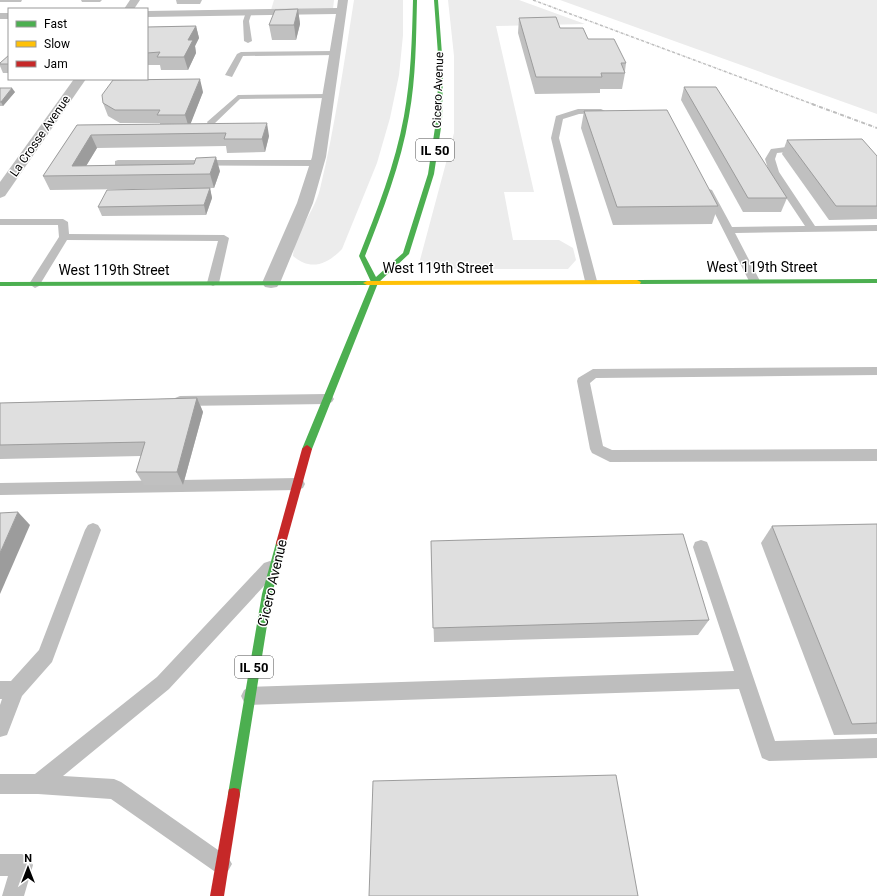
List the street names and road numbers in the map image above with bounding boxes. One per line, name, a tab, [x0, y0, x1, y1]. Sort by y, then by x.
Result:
street label: Cicero Avenue	[430, 52, 446, 128]
street label: La Crosse Avenue	[7, 93, 73, 179]
road number: IL 50	[416, 139, 454, 161]
street label: West 119th Street	[706, 259, 818, 275]
street label: West 119th Street	[382, 260, 494, 276]
street label: West 119th Street	[58, 262, 170, 278]
street label: Cicero Avenue	[254, 538, 290, 628]
road number: IL 50	[235, 656, 273, 678]

